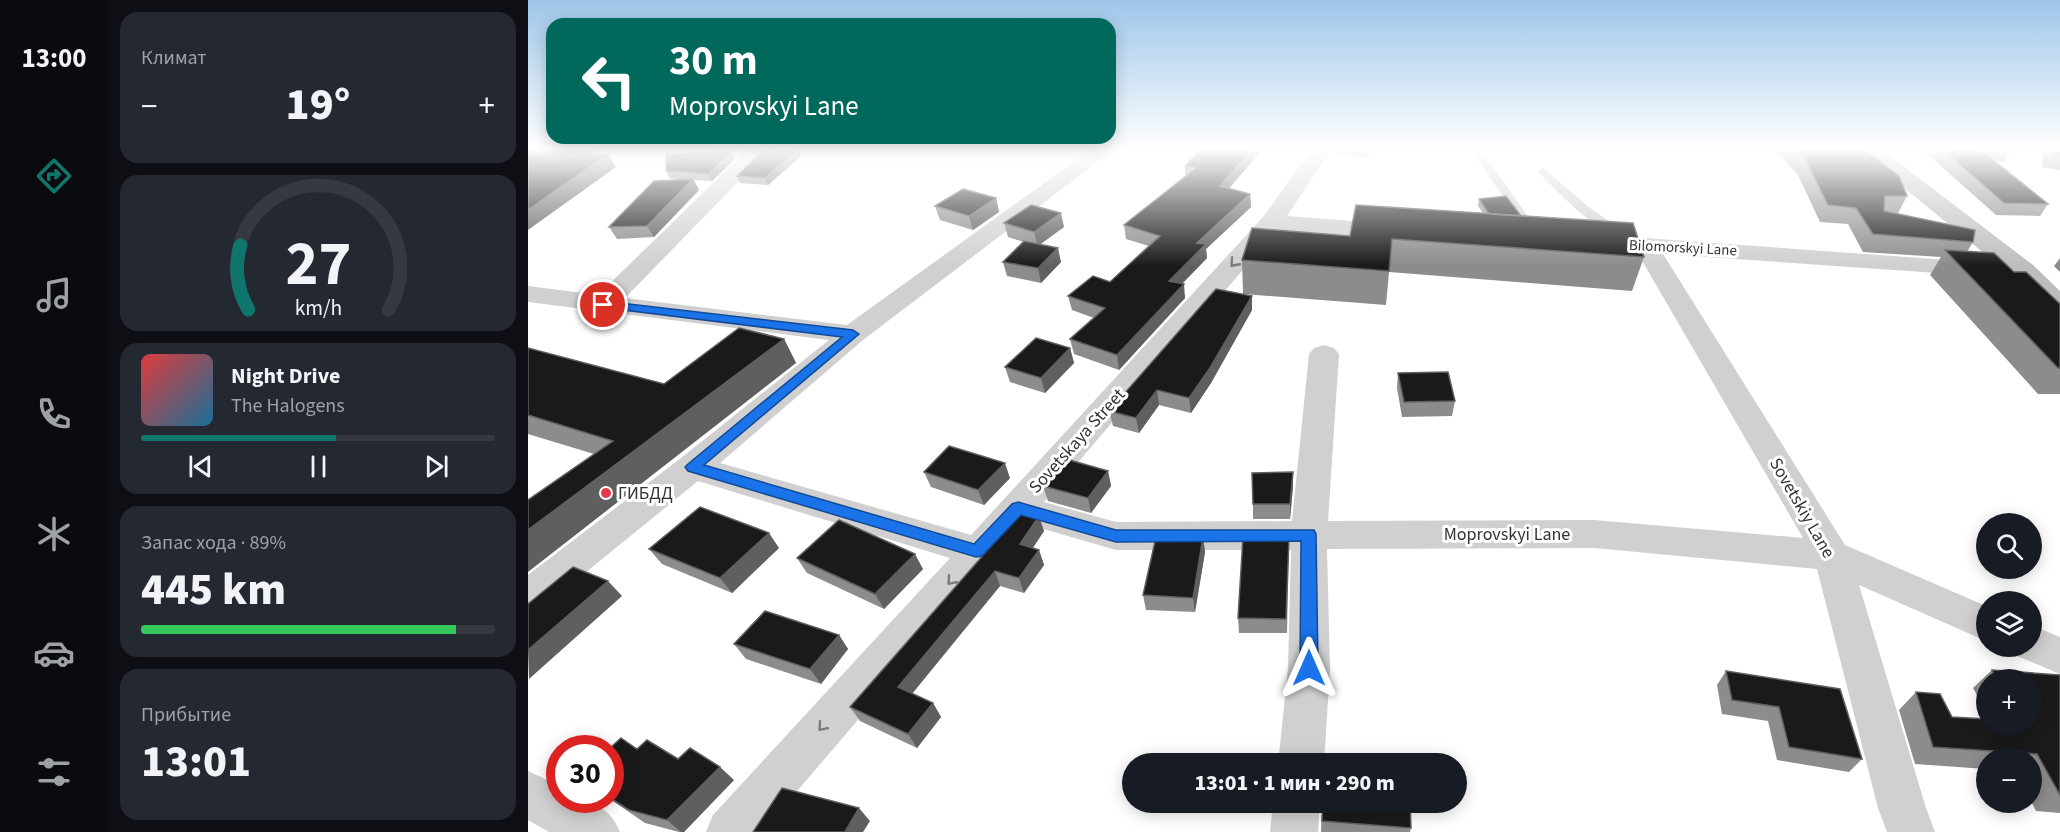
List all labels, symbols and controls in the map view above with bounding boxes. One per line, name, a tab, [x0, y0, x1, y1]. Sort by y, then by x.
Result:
text: 30 m	[669, 31, 758, 91]
text: 13:00	[21, 39, 87, 78]
icon: left	[570, 42, 648, 120]
text: Климат	[141, 44, 207, 72]
text: 19°	[286, 73, 350, 137]
text: −	[141, 83, 157, 130]
text: +	[479, 83, 495, 130]
text: Moprovskyi Lane	[669, 87, 859, 126]
icon: directions	[33, 155, 75, 197]
text: 27	[285, 220, 351, 309]
street label: Bilomorskyi Lane	[1628, 235, 1738, 261]
one-way arrow	[1231, 256, 1242, 267]
icon: music	[33, 274, 75, 316]
pin	[577, 279, 628, 330]
icon: arrive	[586, 288, 619, 321]
text: km/h	[294, 293, 342, 324]
text: Night Drive	[231, 360, 340, 392]
street label: Sovetskaya Street	[1023, 383, 1131, 499]
text: The Halogens	[231, 392, 345, 420]
icon: phone	[33, 393, 75, 435]
icon: previous	[184, 450, 217, 483]
icon: pause	[302, 450, 335, 483]
icon: next	[420, 450, 453, 483]
street label: Sovetskiy Lane	[1763, 453, 1841, 563]
place label: ГИБДД	[618, 481, 673, 506]
marker: ГИБДД	[599, 486, 613, 500]
icon: climate	[33, 513, 75, 555]
map controls	[1976, 513, 2042, 813]
button: search	[1976, 513, 2042, 579]
street label: Moprovskyi Lane	[1444, 522, 1570, 547]
text: Запас хода · 89%	[141, 529, 286, 557]
text: 445 km	[141, 558, 286, 622]
one-way arrow	[947, 574, 958, 585]
button: layers	[1976, 591, 2042, 657]
icon: car	[33, 632, 75, 674]
position arrow	[1277, 636, 1341, 700]
button: +	[1976, 669, 2042, 735]
text: Прибытие	[141, 701, 231, 729]
one-way arrow	[818, 720, 829, 731]
text: 13:01	[141, 730, 251, 794]
speed limit sign: 30	[546, 735, 624, 813]
button: −	[1976, 747, 2042, 813]
icon: filters	[33, 751, 75, 793]
text: 13:01 · 1 мин · 290 m	[1194, 767, 1395, 799]

